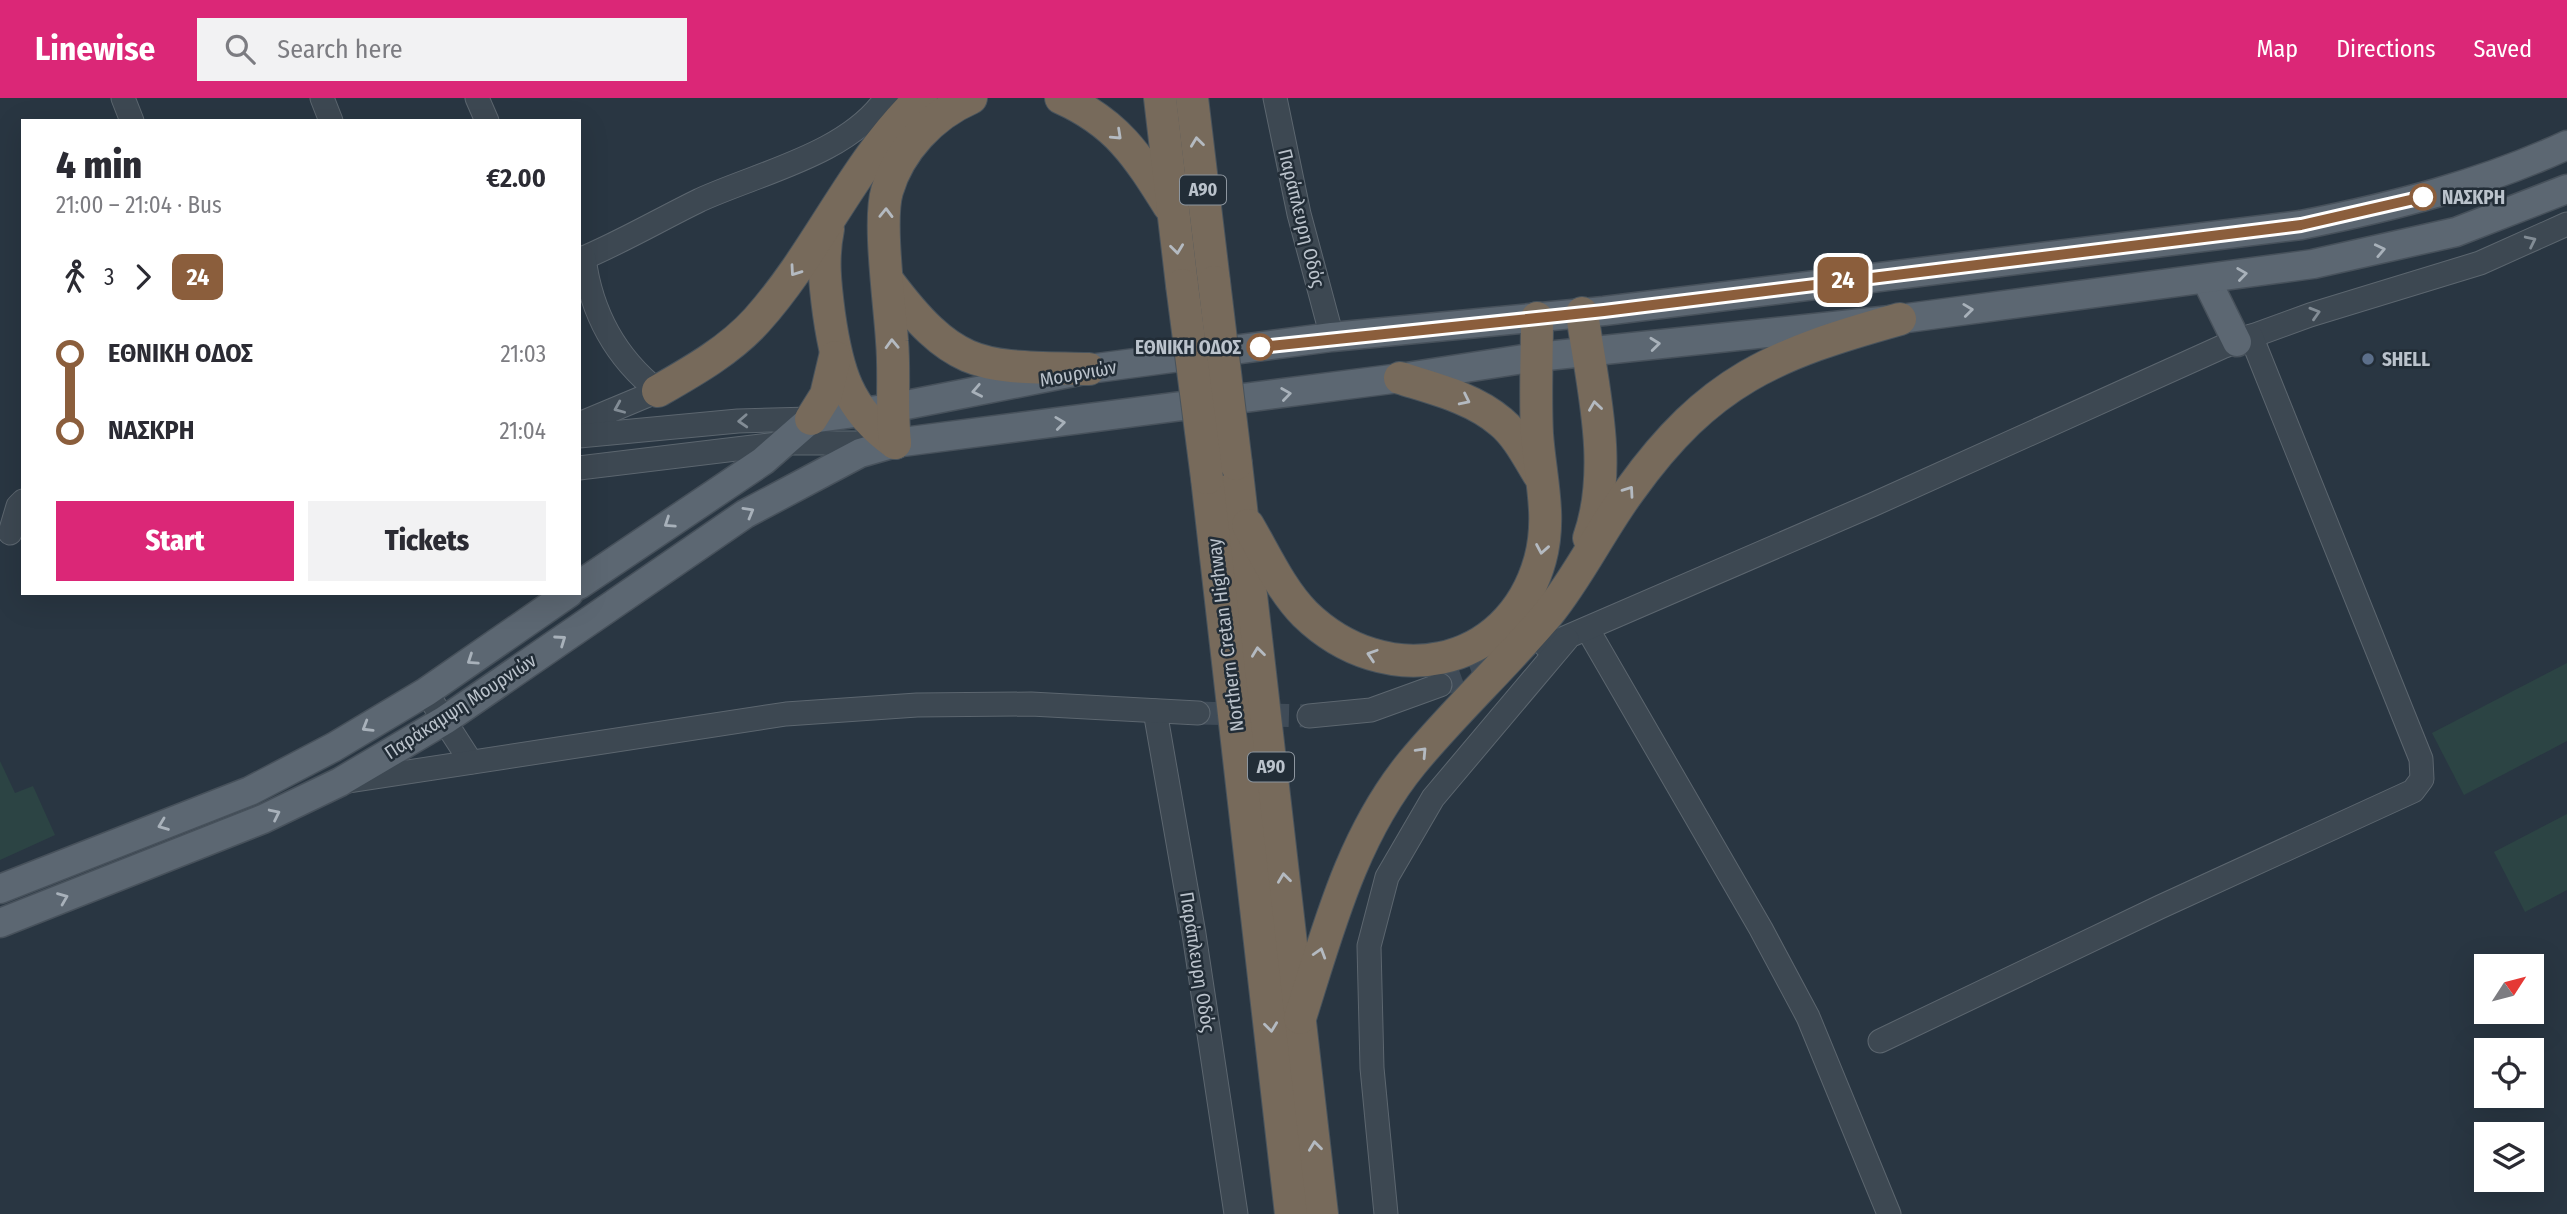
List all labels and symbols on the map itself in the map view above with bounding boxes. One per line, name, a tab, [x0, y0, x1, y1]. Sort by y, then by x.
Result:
one-way arrow	[1109, 127, 1122, 139]
one-way arrow	[1190, 136, 1205, 148]
street label: Παράπλευρη Οδός	[1273, 146, 1330, 290]
road number: Α90	[1180, 176, 1226, 204]
marker: ΝΑΣΚΡΗ	[2410, 184, 2436, 210]
place label: ΝΑΣΚΡΗ	[2442, 186, 2505, 209]
one-way arrow	[878, 207, 894, 218]
one-way arrow	[2524, 235, 2536, 249]
one-way arrow	[1170, 243, 1185, 255]
one-way arrow	[2374, 243, 2386, 258]
line badge: 24	[1812, 257, 1874, 303]
one-way arrow	[791, 263, 803, 276]
one-way arrow	[2236, 267, 2247, 282]
one-way arrow	[1962, 303, 1973, 318]
one-way arrow	[2309, 307, 2321, 322]
marker: ΕΘΝΙΚΗ ΟΔΟΣ	[1247, 334, 1273, 360]
place label: ΕΘΝΙΚΗ ΟΔΟΣ	[1135, 336, 1241, 359]
one-way arrow	[1650, 337, 1661, 352]
one-way arrow	[885, 339, 900, 350]
place label: SHELL	[2382, 348, 2430, 371]
marker: SHELL	[2360, 351, 2376, 367]
street label: Μουρνιών	[1038, 355, 1119, 392]
one-way arrow	[971, 383, 983, 398]
one-way arrow	[1280, 386, 1292, 401]
one-way arrow	[1458, 392, 1470, 406]
one-way arrow	[613, 399, 625, 413]
one-way arrow	[1588, 400, 1603, 412]
one-way arrow	[737, 413, 748, 428]
one-way arrow	[1055, 416, 1066, 431]
one-way arrow	[1621, 486, 1633, 499]
one-way arrow	[742, 507, 755, 520]
one-way arrow	[663, 515, 676, 528]
street label: Northern Cretan Highway	[1202, 536, 1249, 733]
one-way arrow	[1535, 543, 1550, 555]
one-way arrow	[553, 636, 566, 648]
one-way arrow	[1250, 646, 1265, 657]
street label: Παράκαμψη Μουρνιών	[380, 648, 541, 764]
one-way arrow	[1367, 649, 1379, 663]
one-way arrow	[467, 652, 480, 664]
one-way arrow	[362, 719, 375, 732]
one-way arrow	[1414, 747, 1427, 760]
road number: Α90	[1248, 752, 1294, 782]
one-way arrow	[268, 808, 280, 822]
one-way arrow	[157, 817, 169, 831]
one-way arrow	[1276, 872, 1291, 883]
street label: Παράπλευρη Οδός	[1175, 890, 1220, 1034]
one-way arrow	[57, 893, 69, 907]
one-way arrow	[1312, 948, 1327, 960]
north arrow	[2474, 954, 2544, 1024]
one-way arrow	[1263, 1021, 1278, 1033]
one-way arrow	[1307, 1140, 1322, 1152]

